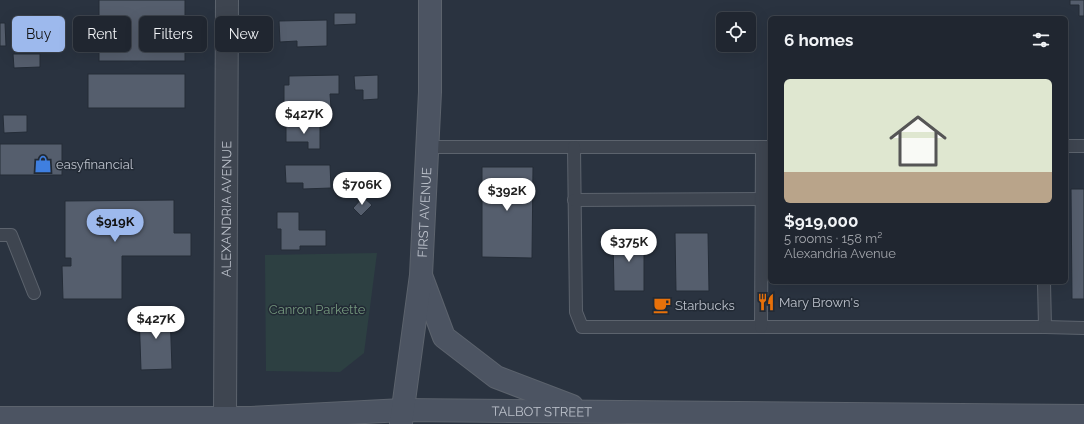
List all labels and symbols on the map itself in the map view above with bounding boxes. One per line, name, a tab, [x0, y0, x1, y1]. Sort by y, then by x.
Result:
pin: $427K	[276, 101, 332, 135]
street label: ALEXANDRIA AVENUE	[218, 141, 234, 277]
shop icon: easyfinancial	[33, 154, 53, 174]
place label: easyfinancial	[56, 157, 134, 172]
street label: FIRST AVENUE	[414, 167, 434, 258]
pin: $706K	[334, 172, 390, 206]
pin: $392K	[479, 178, 535, 212]
pin: $919K	[87, 209, 143, 243]
pin: $375K	[601, 229, 657, 263]
restaurant icon: Mary Brown's	[756, 292, 776, 312]
cafe icon: Starbucks	[652, 295, 672, 315]
place label: Mary Brown's	[779, 295, 859, 310]
place label: Starbucks	[675, 298, 735, 313]
park label: Canron Parkette	[269, 302, 366, 317]
pin: $427K	[128, 306, 184, 340]
street label: TALBOT STREET	[491, 403, 592, 419]

